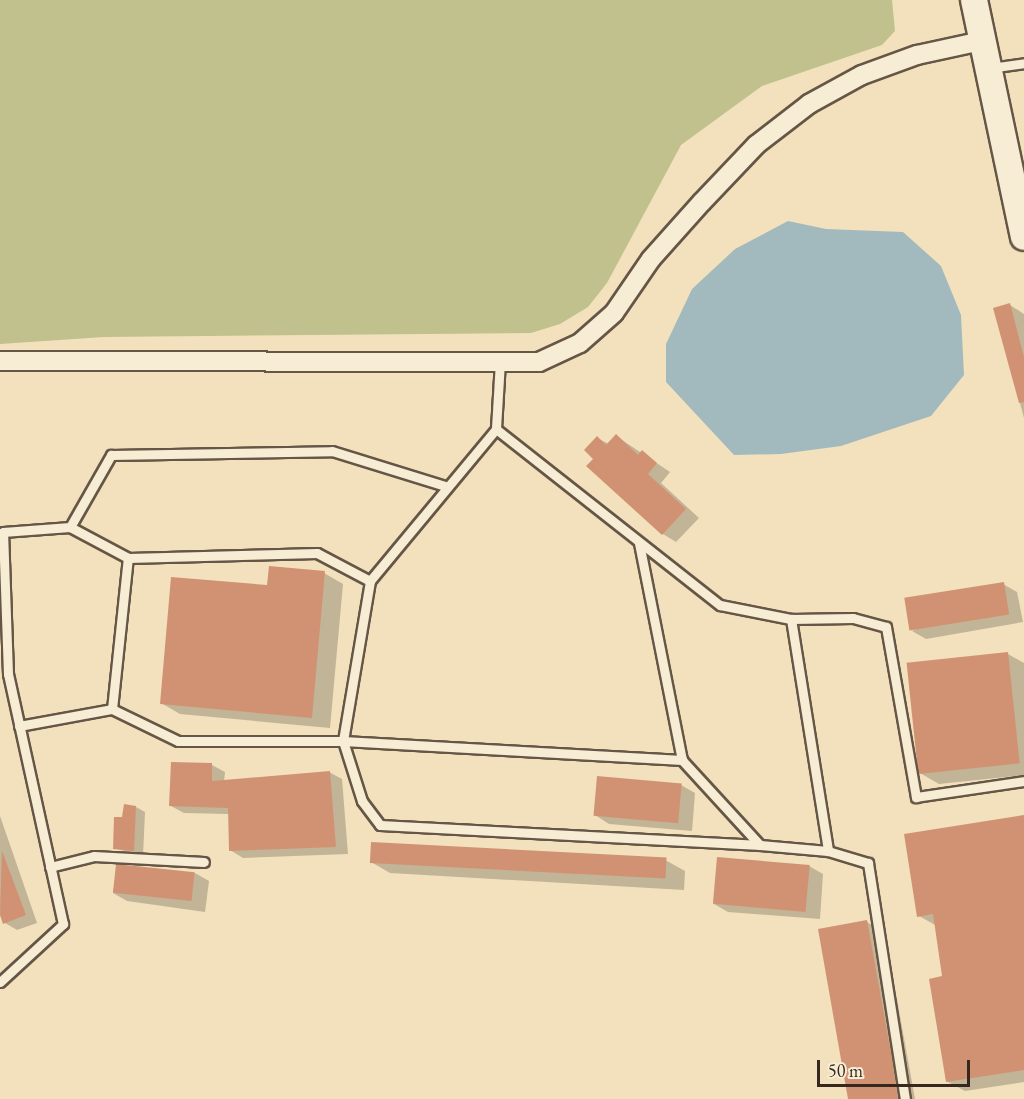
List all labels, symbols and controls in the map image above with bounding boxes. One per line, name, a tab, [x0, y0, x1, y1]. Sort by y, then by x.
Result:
scale bar	[820, 1048, 973, 1086]
text: 50 m	[828, 1059, 863, 1082]

